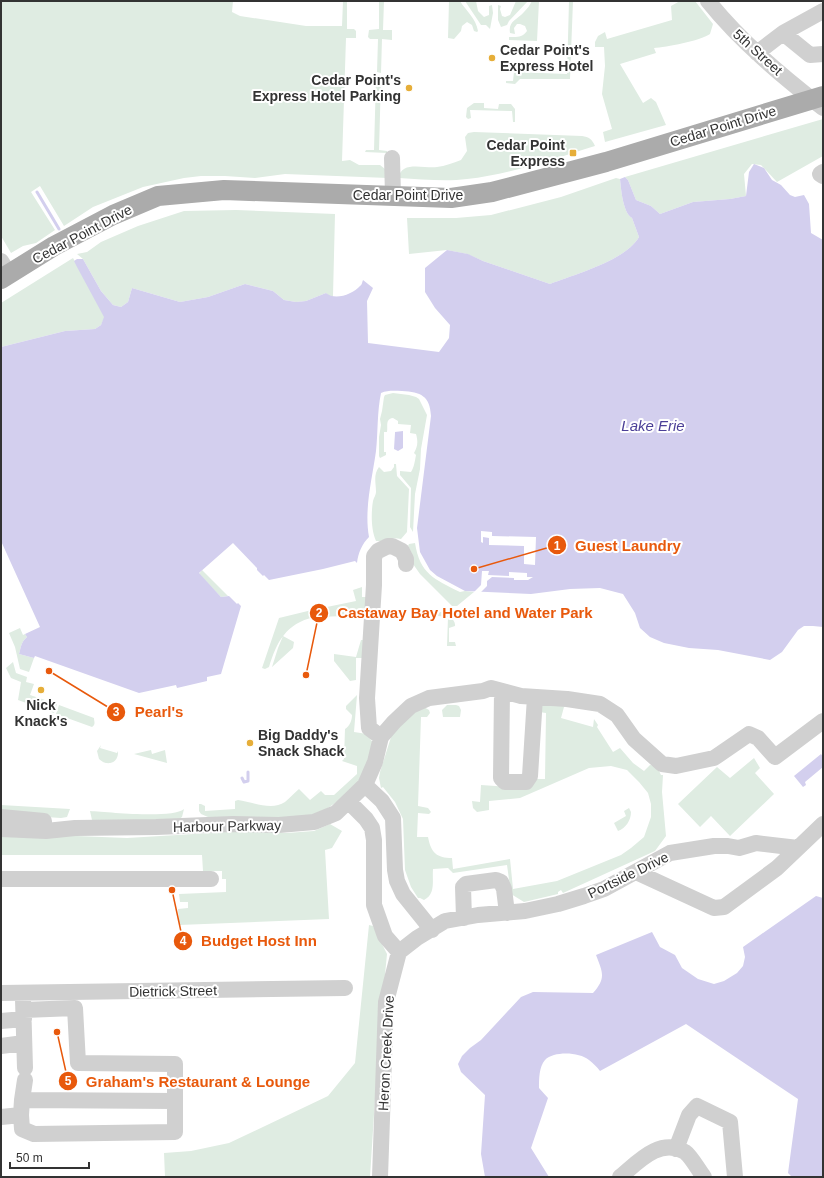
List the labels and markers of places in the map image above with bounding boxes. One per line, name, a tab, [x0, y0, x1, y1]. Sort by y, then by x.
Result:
place label: Cedar Point's Express Hotel	[500, 42, 593, 74]
marker: Cedar Point's Express Hotel	[487, 53, 497, 63]
place label: Cedar Point's Express Hotel Parking	[252, 72, 401, 104]
marker: Cedar Point's Express Hotel Parking	[404, 83, 414, 93]
place label: Cedar Point Express	[486, 137, 565, 169]
marker: Cedar Point Express	[568, 148, 578, 158]
callout: Guest Laundry	[547, 532, 689, 559]
callout: Castaway Bay Hotel and Water Park	[309, 599, 600, 626]
marker: Nick Knack's	[36, 685, 46, 695]
place label: Nick Knack's	[14, 697, 68, 729]
callout: Pearl's	[106, 698, 191, 725]
place label: Big Daddy's Snack Shack	[258, 727, 345, 759]
marker: Big Daddy's Snack Shack	[245, 738, 255, 748]
callout: Budget Host Inn	[173, 927, 325, 954]
callout: Graham's Restaurant & Lounge	[58, 1068, 319, 1095]

